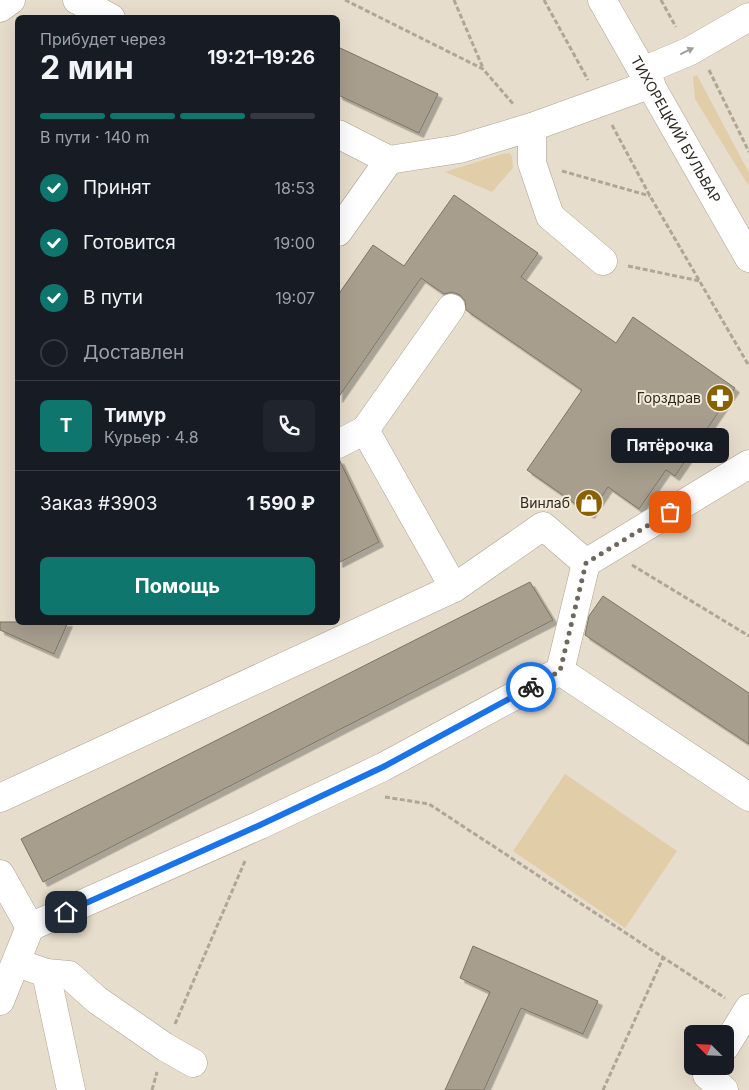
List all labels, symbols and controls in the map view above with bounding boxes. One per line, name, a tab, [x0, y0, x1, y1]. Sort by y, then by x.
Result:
text: Прибудет через	[40, 29, 166, 49]
text: 19:21–19:26	[207, 46, 315, 69]
one-way arrow	[680, 47, 695, 55]
text: 2 мин	[40, 48, 134, 87]
street label: ТИХОРЕЦКИЙ БУЛЬВАР	[628, 53, 725, 206]
text: В пути · 140 m	[40, 127, 150, 147]
icon: check	[40, 174, 68, 202]
text: Принят	[83, 176, 151, 199]
text: 18:53	[274, 178, 315, 198]
icon: check	[40, 229, 68, 257]
text: Готовится	[83, 231, 176, 254]
text: 19:00	[274, 233, 315, 253]
icon: check	[40, 284, 68, 312]
text: В пути	[83, 286, 143, 309]
text: 19:07	[275, 288, 315, 308]
text: Доставлен	[83, 341, 184, 364]
pharmacy icon: Горздрав	[705, 383, 735, 413]
place label: Горздрав	[637, 389, 701, 406]
button: phone	[263, 400, 315, 452]
text: Тимур	[104, 404, 166, 427]
text: Т	[60, 414, 72, 437]
text: Курьер · 4.8	[104, 427, 199, 447]
callout: Пятёрочка	[611, 427, 729, 462]
text: Пятёрочка	[627, 435, 713, 455]
shop icon: Винлаб	[574, 488, 604, 518]
pin	[649, 491, 691, 533]
text: Заказ #3903	[40, 492, 157, 515]
text: 1 590 ₽	[246, 492, 315, 515]
place label: Винлаб	[520, 494, 570, 511]
icon: bag	[656, 498, 684, 526]
button: Помощь	[40, 557, 315, 615]
courier	[506, 662, 556, 712]
icon: bike	[517, 673, 545, 701]
pin	[45, 891, 87, 933]
icon: home	[52, 898, 80, 926]
north arrow	[684, 1025, 734, 1075]
map controls	[684, 1025, 734, 1075]

